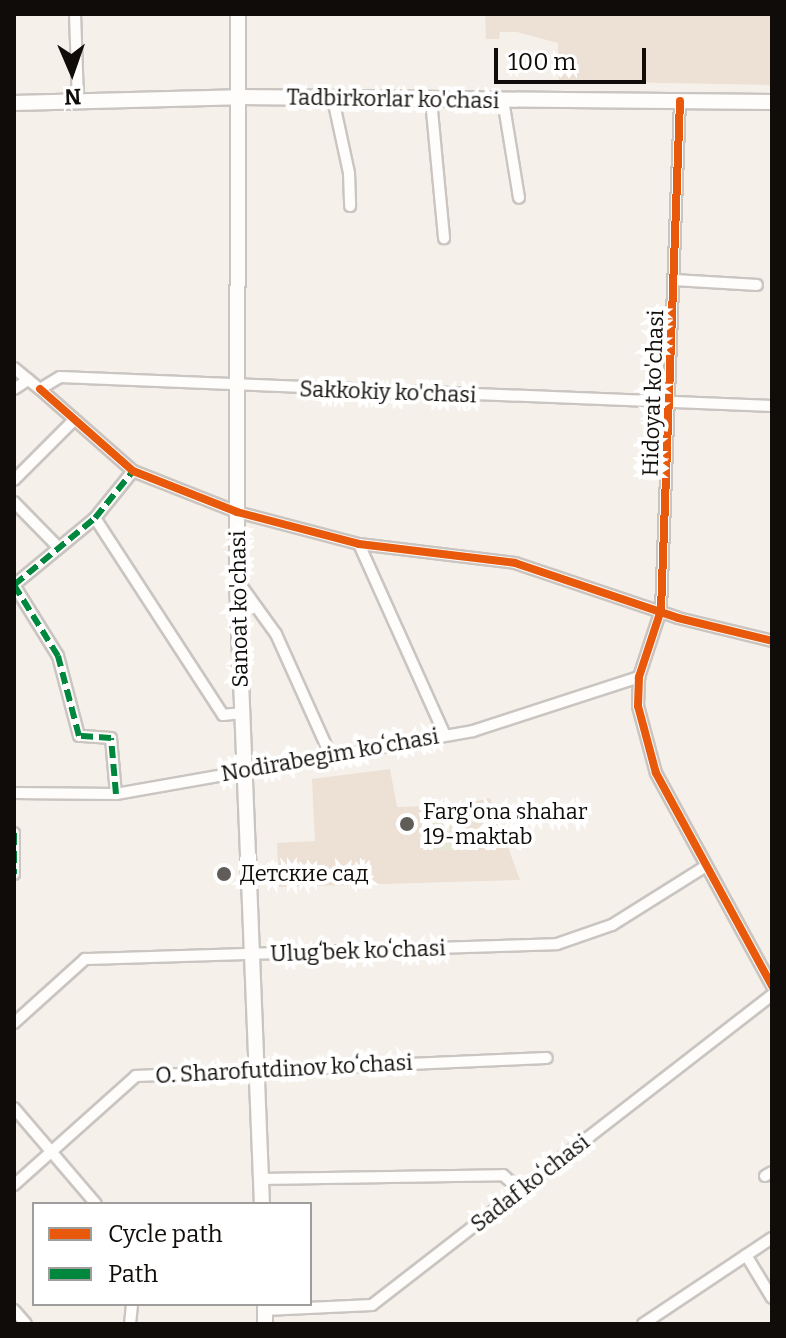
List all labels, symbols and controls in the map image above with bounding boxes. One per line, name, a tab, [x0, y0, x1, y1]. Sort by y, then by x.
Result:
north arrow	[32, 32, 112, 112]
scale bar	[498, 32, 650, 82]
text: 100 m	[508, 48, 576, 76]
text: N	[64, 83, 82, 110]
street label: Tadbirkorlar ko'chasi	[286, 84, 500, 114]
street label: Hidoyat ko'chasi	[637, 309, 669, 477]
street label: Sakkokiy ko'chasi	[299, 376, 477, 408]
street label: Sanoat ko'chasi	[224, 530, 254, 688]
street label: Nodirabegim koʻchasi	[219, 723, 441, 787]
place label: Farg'ona shahar 19-maktab	[423, 798, 587, 850]
marker: Farg'ona shahar 19-maktab	[398, 815, 416, 833]
place label: Детские сад	[240, 861, 368, 887]
marker: Детские сад	[215, 865, 233, 883]
street label: Ulugʻbek koʻchasi	[270, 935, 446, 967]
street label: O. Sharofutdinov koʻchasi	[155, 1049, 413, 1089]
street label: Sadaf koʻchasi	[465, 1129, 595, 1237]
legend	[32, 1202, 312, 1306]
text: Cycle path	[108, 1220, 223, 1248]
text: Path	[108, 1260, 158, 1288]

